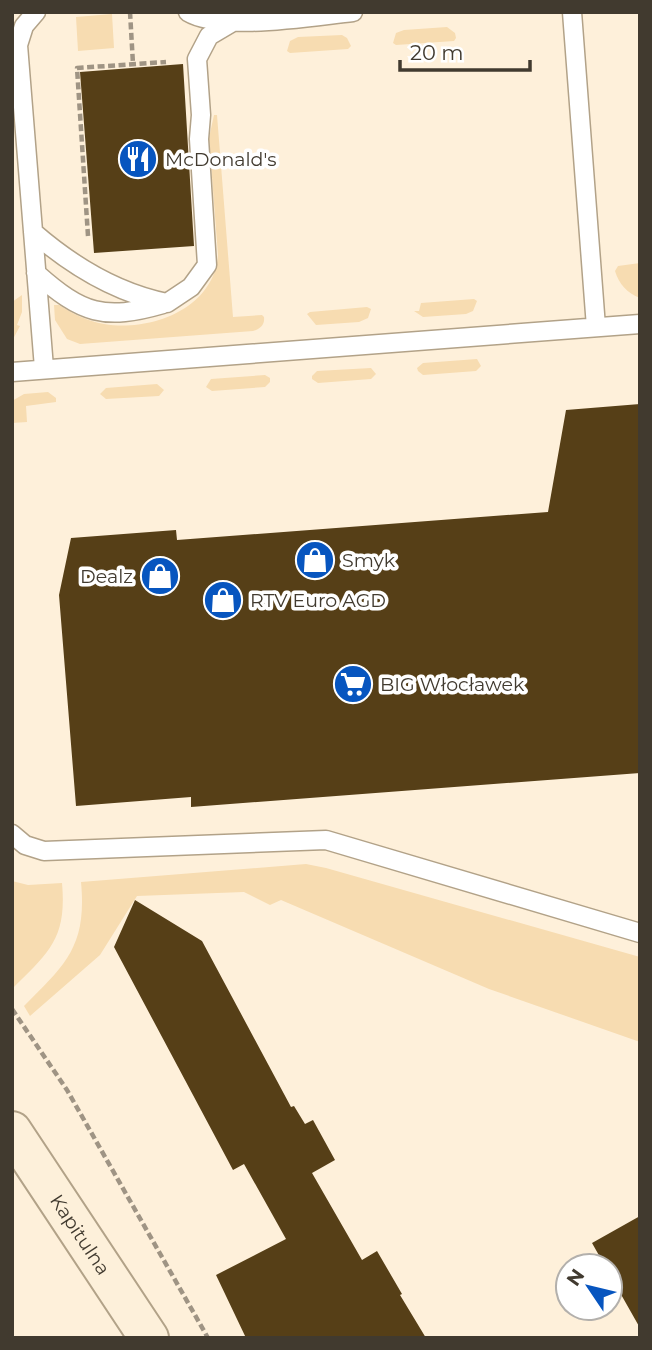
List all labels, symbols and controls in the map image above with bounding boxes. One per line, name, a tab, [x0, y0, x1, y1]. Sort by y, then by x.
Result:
scale bar	[400, 28, 530, 72]
text: 20 m	[410, 40, 464, 65]
restaurant icon: McDonald's	[117, 138, 159, 180]
place label: McDonald's	[165, 148, 277, 171]
shop icon: Smyk	[294, 539, 336, 581]
place label: Smyk	[342, 549, 396, 572]
shop icon: Dealz	[139, 555, 181, 597]
place label: Dealz	[80, 565, 133, 588]
shop icon: RTV Euro AGD	[202, 579, 244, 621]
place label: RTV Euro AGD	[250, 589, 386, 612]
supermarket icon: BIG Włocławek	[332, 663, 374, 705]
place label: BIG Włocławek	[380, 673, 525, 696]
street label: Kapitulna	[45, 1190, 115, 1279]
north arrow	[554, 1252, 624, 1322]
text: N	[562, 1265, 589, 1290]

